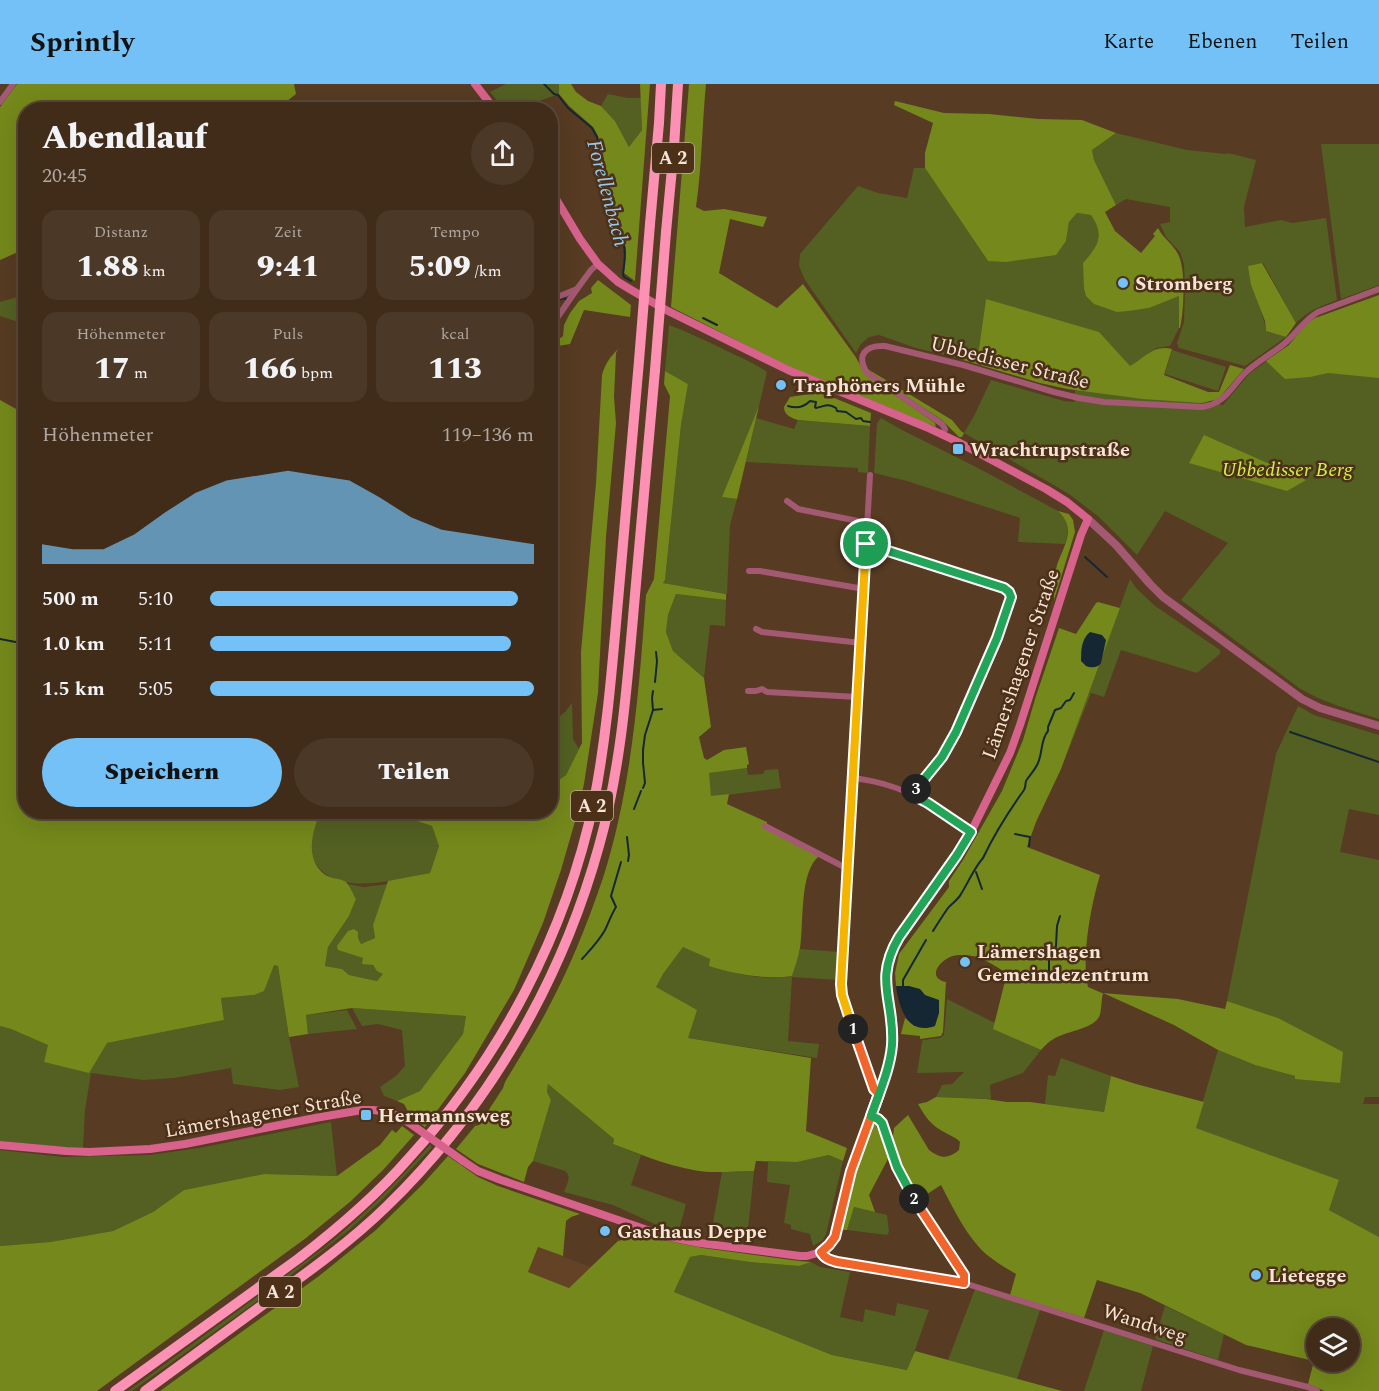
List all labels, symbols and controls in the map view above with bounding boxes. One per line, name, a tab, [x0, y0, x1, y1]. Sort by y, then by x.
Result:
text: Sprintly	[30, 21, 134, 64]
text: Karte	[1103, 26, 1154, 58]
text: Ebenen	[1187, 26, 1258, 58]
text: Teilen	[1291, 26, 1349, 58]
text: Abendlauf	[42, 113, 207, 163]
button: share	[471, 122, 534, 185]
water label: Forellenbach	[577, 136, 637, 251]
road number: A 2	[652, 143, 694, 173]
text: 20:45	[42, 161, 87, 191]
text: Distanz	[94, 220, 148, 244]
text: Zeit	[274, 220, 302, 244]
text: Tempo	[430, 220, 480, 244]
text: 1.88	[76, 244, 139, 290]
text: 9:41	[257, 244, 319, 290]
text: 5:09	[408, 244, 471, 290]
text: km	[139, 259, 166, 283]
text: /km	[471, 259, 502, 283]
place label: Stromberg	[1135, 269, 1233, 299]
marker: Stromberg	[1116, 276, 1130, 290]
text: Höhenmeter	[76, 322, 166, 346]
text: Puls	[273, 322, 303, 346]
text: kcal	[441, 322, 469, 346]
street label: Ubbedisser Straße	[927, 329, 1092, 397]
text: 17	[94, 346, 130, 392]
text: 166	[243, 346, 297, 392]
text: 113	[428, 346, 482, 392]
text: m	[130, 361, 148, 385]
text: bpm	[297, 361, 333, 385]
place label: Traphöners Mühle	[793, 371, 966, 401]
marker: Traphöners Mühle	[774, 378, 788, 392]
text: Höhenmeter	[42, 420, 154, 450]
text: 119–136 m	[442, 420, 534, 450]
place label: Wrachtrupstraße	[970, 435, 1130, 465]
marker: Wrachtrupstraße	[951, 442, 965, 456]
park label: Ubbedisser Berg	[1221, 455, 1354, 485]
pin	[840, 518, 891, 569]
icon: arrive	[849, 527, 882, 560]
street label: Lämershagener Straße	[974, 565, 1068, 764]
text: 500 m	[42, 584, 99, 614]
text: 5:10	[138, 584, 173, 614]
text: 1.0 km	[42, 629, 105, 659]
text: 5:11	[138, 629, 173, 659]
text: 1.5 km	[42, 674, 105, 704]
text: 5:05	[138, 674, 173, 704]
button: Speichern	[42, 738, 282, 807]
button: Teilen	[294, 738, 534, 807]
pin: 3	[901, 774, 931, 804]
text: 3	[912, 777, 920, 801]
road number: A 2	[571, 791, 613, 821]
place label: Lämershagen Gemeindezentrum	[977, 937, 1149, 990]
marker: Lämershagen Gemeindezentrum	[958, 955, 972, 969]
pin: 1	[838, 1014, 868, 1044]
text: 1	[849, 1017, 857, 1041]
street label: Lämershagener Straße	[162, 1082, 364, 1146]
place label: Hermannsweg	[378, 1101, 510, 1131]
marker: Hermannsweg	[359, 1108, 373, 1122]
pin: 2	[899, 1184, 929, 1214]
text: 2	[910, 1187, 918, 1211]
place label: Gasthaus Deppe	[617, 1217, 767, 1247]
marker: Gasthaus Deppe	[598, 1224, 612, 1238]
place label: Lietegge	[1268, 1261, 1346, 1291]
marker: Lietegge	[1249, 1268, 1263, 1282]
road number: A 2	[259, 1277, 301, 1307]
street label: Wandweg	[1098, 1296, 1191, 1352]
map controls	[1306, 1318, 1360, 1372]
button: layers	[1306, 1318, 1360, 1372]

